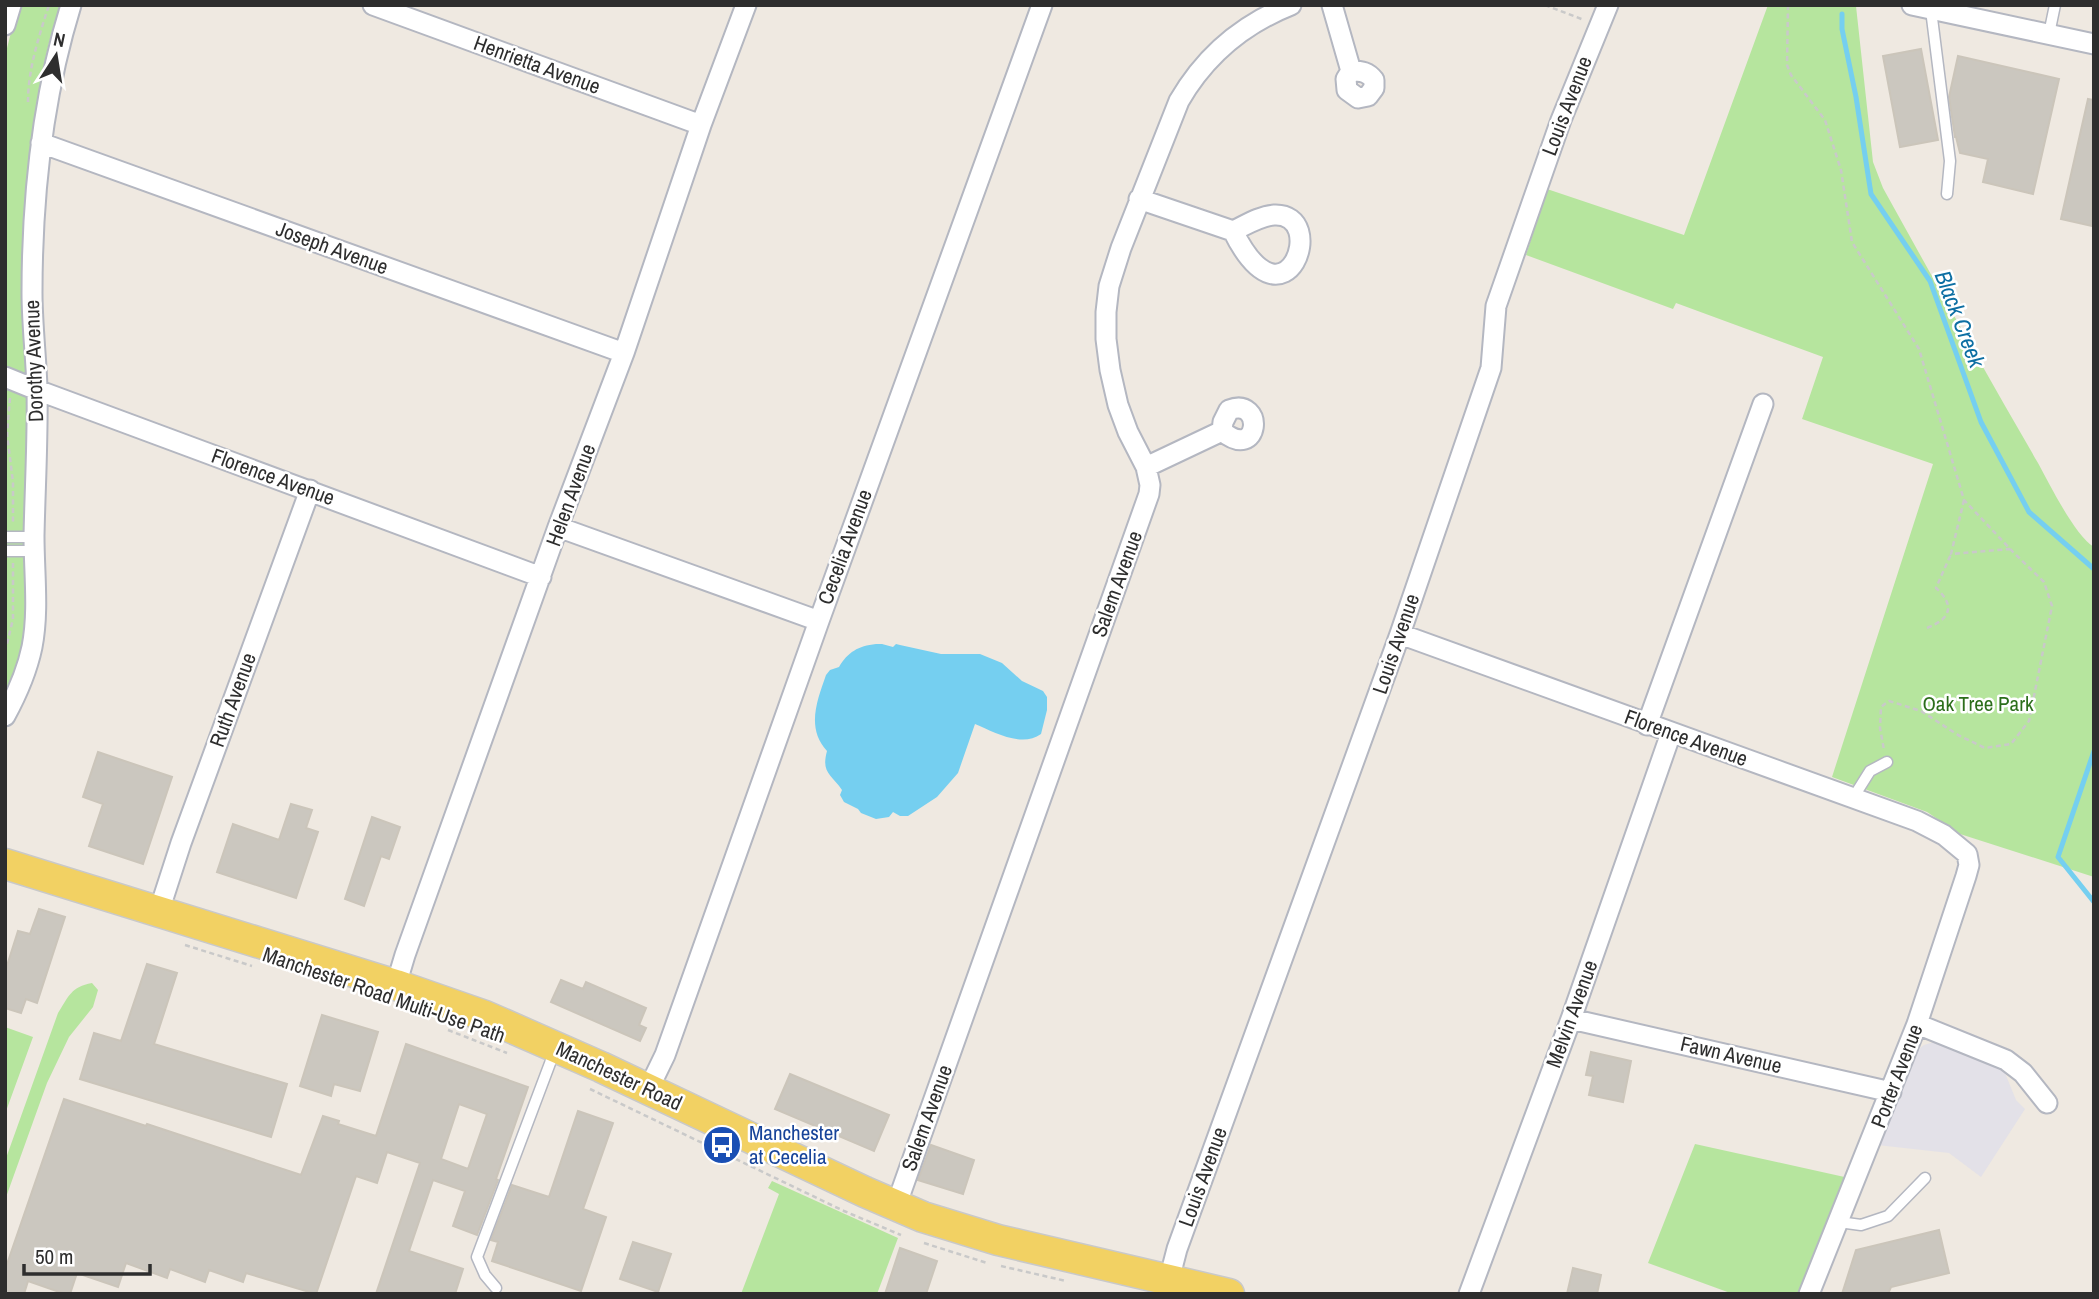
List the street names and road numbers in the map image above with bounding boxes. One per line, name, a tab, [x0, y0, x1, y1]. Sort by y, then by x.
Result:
street label: Henrietta Avenue	[470, 28, 605, 101]
street label: Louis Avenue	[1534, 52, 1599, 160]
street label: Joseph Avenue	[272, 214, 392, 281]
street label: Dorothy Avenue	[17, 299, 50, 423]
street label: Helen Avenue	[539, 440, 602, 550]
street label: Florence Avenue	[208, 441, 339, 512]
street label: Cecelia Avenue	[810, 485, 879, 608]
street label: Salem Avenue	[1084, 527, 1149, 641]
street label: Louis Avenue	[1365, 590, 1426, 698]
street label: Ruth Avenue	[202, 649, 263, 751]
street label: Florence Avenue	[1621, 702, 1752, 773]
street label: Manchester Road Multi-Use Path	[259, 939, 509, 1050]
street label: Melvin Avenue	[1539, 956, 1604, 1072]
street label: Porter Avenue	[1863, 1020, 1930, 1132]
street label: Fawn Avenue	[1678, 1029, 1785, 1080]
street label: Manchester Road	[551, 1034, 687, 1117]
street label: Salem Avenue	[894, 1061, 959, 1175]
street label: Louis Avenue	[1171, 1123, 1234, 1231]

